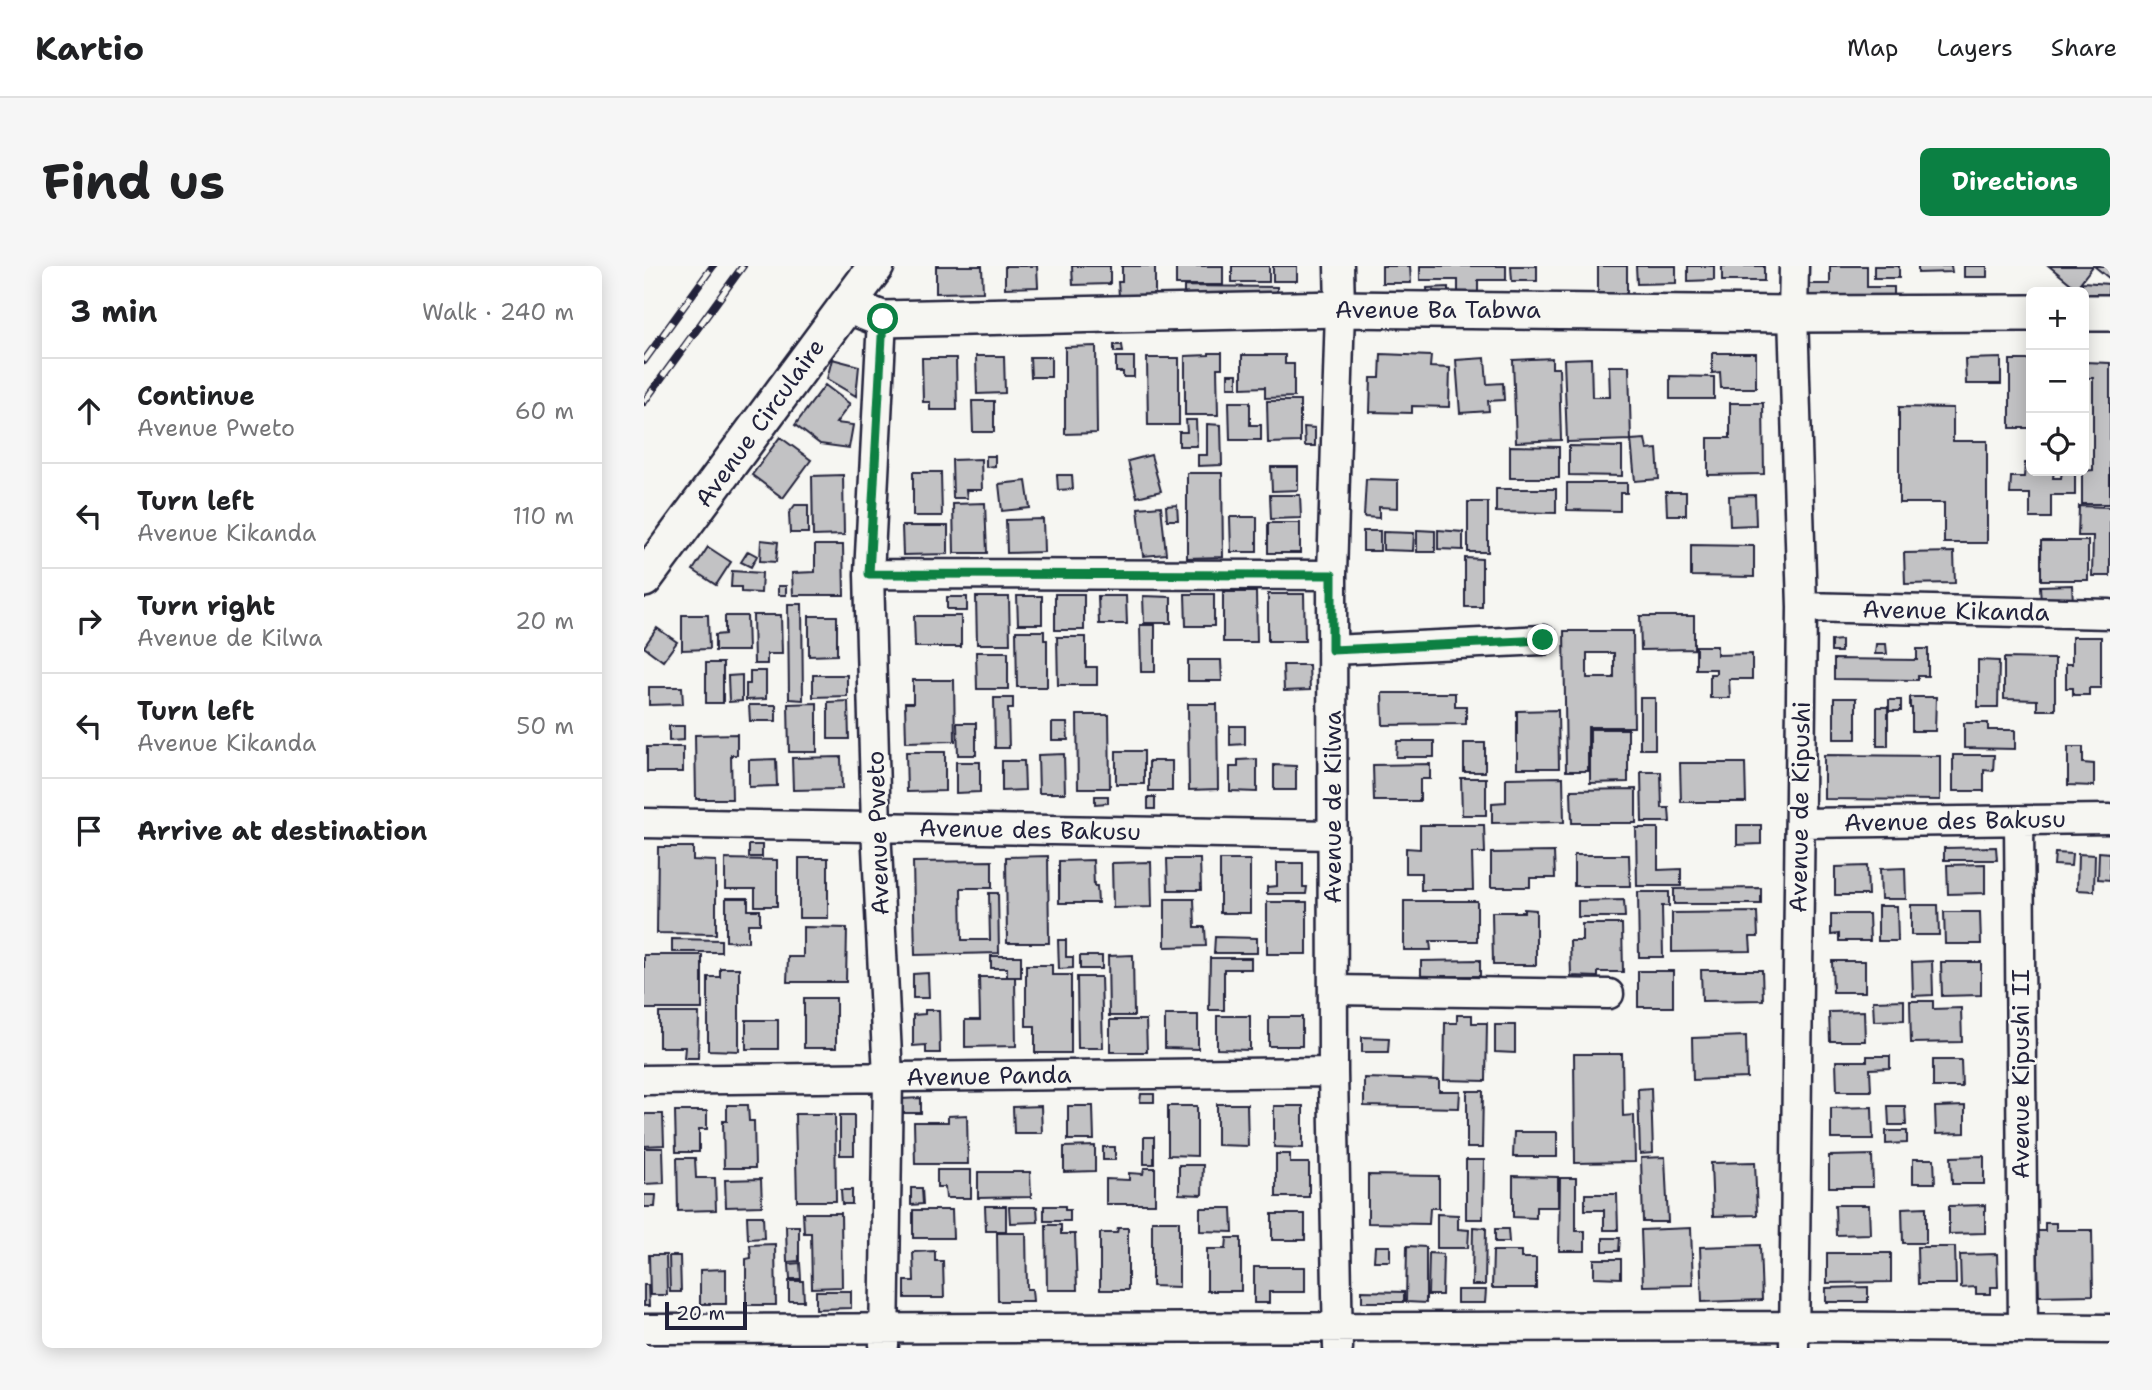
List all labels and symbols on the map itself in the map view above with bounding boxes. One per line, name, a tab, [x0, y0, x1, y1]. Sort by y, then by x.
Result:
street label: Avenue Ba Tabwa	[1335, 294, 1541, 326]
route start	[867, 303, 898, 334]
street label: Avenue Circulaire	[688, 332, 832, 514]
street label: Avenue Kikanda	[1862, 593, 2050, 629]
route end	[1527, 624, 1558, 655]
street label: Avenue de Kipushi	[1782, 701, 1818, 913]
street label: Avenue de Kilwa	[1317, 710, 1349, 904]
street label: Avenue Pweto	[859, 750, 897, 916]
street label: Avenue des Bakusu	[1844, 803, 2066, 839]
street label: Avenue des Bakusu	[919, 812, 1141, 848]
street label: Avenue Kipushi II	[2005, 969, 2037, 1179]
street label: Avenue Panda	[906, 1059, 1072, 1093]
scale bar	[665, 1299, 747, 1331]

